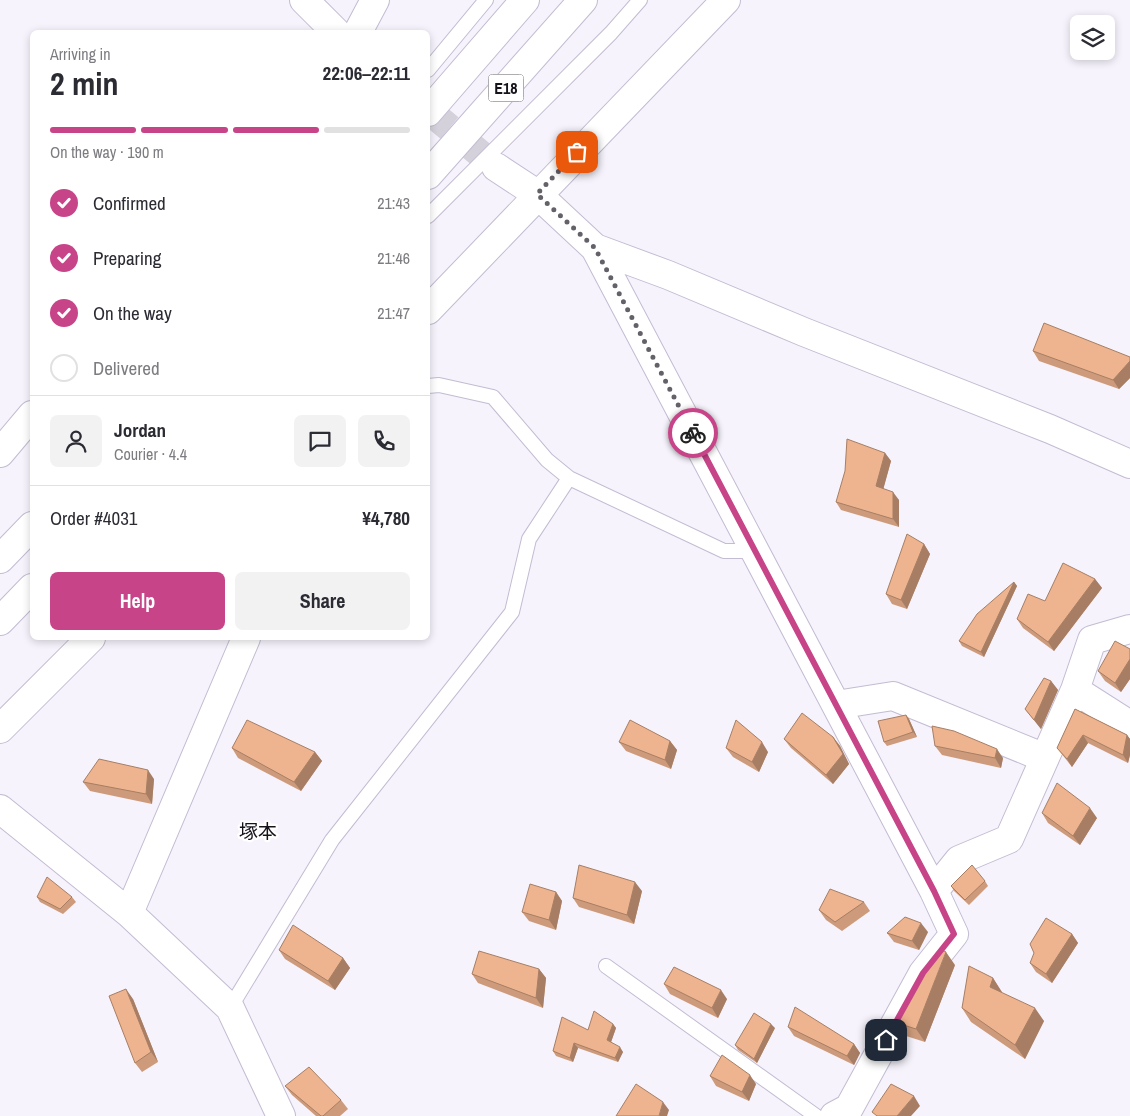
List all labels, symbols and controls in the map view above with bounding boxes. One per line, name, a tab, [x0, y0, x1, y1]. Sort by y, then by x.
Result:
map controls	[1070, 15, 1115, 60]
button: layers	[1070, 15, 1115, 60]
text: Arriving in	[50, 43, 111, 65]
text: 22:06–22:11	[323, 60, 410, 86]
text: 2 min	[50, 62, 119, 105]
road number: E18	[488, 75, 524, 102]
pin	[556, 131, 598, 173]
icon: bag	[563, 138, 591, 166]
text: On the way · 190 m	[50, 141, 164, 163]
icon: check	[50, 189, 78, 217]
text: Confirmed	[93, 190, 166, 216]
text: 21:43	[377, 192, 410, 214]
icon: check	[50, 244, 78, 272]
text: Preparing	[93, 245, 161, 271]
text: 21:46	[377, 247, 410, 269]
icon: check	[50, 299, 78, 327]
text: On the way	[93, 300, 172, 326]
text: 21:47	[377, 302, 410, 324]
text: Delivered	[93, 355, 160, 381]
courier	[668, 408, 718, 458]
button: person	[50, 415, 102, 467]
button: chat	[294, 415, 346, 467]
button: phone	[358, 415, 410, 467]
text: Jordan	[114, 417, 166, 443]
icon: bike	[679, 419, 707, 447]
text: Courier · 4.4	[114, 443, 187, 465]
text: Order #4031	[50, 505, 137, 531]
text: ¥4,780	[362, 505, 410, 531]
button: Help	[50, 572, 225, 630]
button: Share	[235, 572, 410, 630]
district label: 塚本	[239, 818, 277, 844]
pin	[865, 1019, 907, 1061]
icon: home	[872, 1026, 900, 1054]

